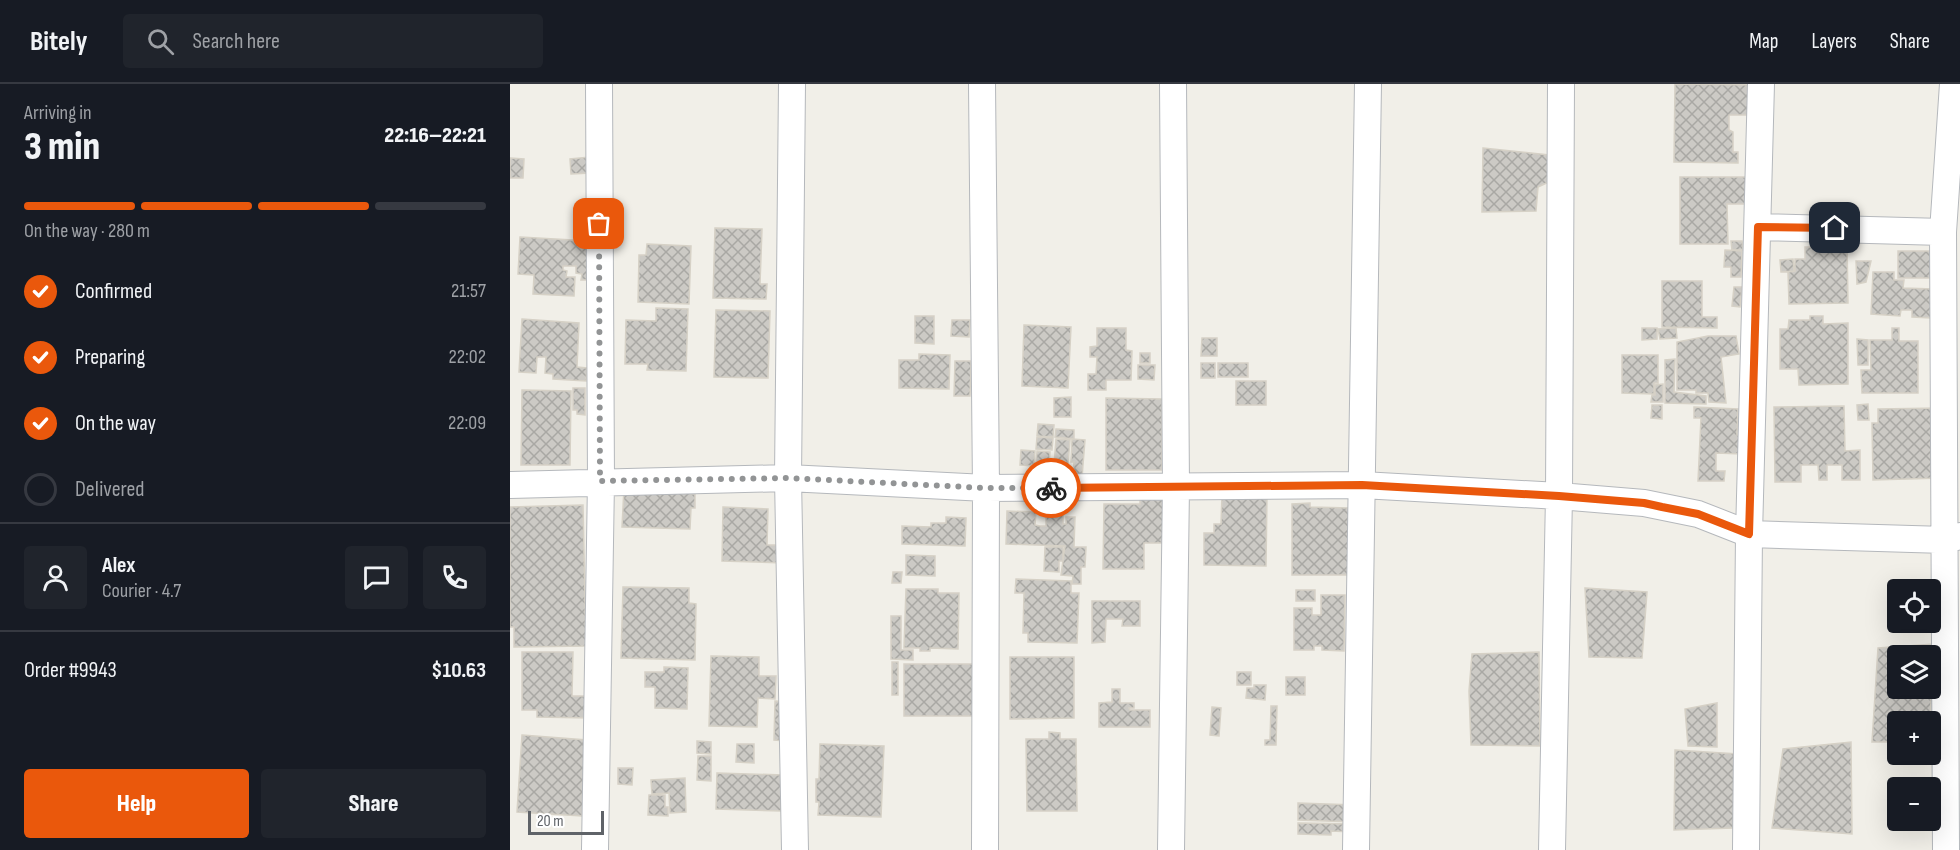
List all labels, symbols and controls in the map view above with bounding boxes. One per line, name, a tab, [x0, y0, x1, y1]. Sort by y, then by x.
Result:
search box	[123, 14, 543, 68]
text: Bitely	[30, 25, 87, 58]
icon: search	[144, 25, 177, 58]
text: Search here	[192, 28, 280, 55]
text: Map	[1749, 29, 1778, 54]
text: Layers	[1811, 29, 1857, 54]
text: Share	[1890, 29, 1930, 54]
text: Arriving in	[24, 101, 92, 125]
text: 22:16–22:21	[384, 122, 486, 149]
text: 3 min	[24, 124, 100, 171]
pin	[573, 198, 624, 249]
pin	[1809, 202, 1860, 253]
icon: bag	[582, 207, 615, 240]
icon: home	[1818, 211, 1851, 244]
text: On the way · 280 m	[24, 219, 150, 243]
icon: check	[24, 275, 57, 308]
text: Confirmed	[75, 278, 152, 305]
text: 21:57	[451, 279, 486, 303]
icon: check	[24, 341, 57, 374]
text: Preparing	[75, 344, 145, 371]
text: 22:02	[449, 345, 486, 369]
icon: check	[24, 407, 57, 440]
text: On the way	[75, 410, 156, 437]
text: 22:09	[448, 411, 486, 435]
courier	[1021, 458, 1081, 518]
icon: bike	[1035, 472, 1068, 505]
text: Delivered	[75, 476, 144, 503]
button: person	[24, 546, 87, 609]
button: chat	[345, 546, 408, 609]
button: phone	[423, 546, 486, 609]
text: Alex	[102, 552, 135, 579]
text: Courier · 4.7	[102, 579, 181, 603]
map controls	[1887, 579, 1941, 831]
button: locate	[1887, 579, 1941, 633]
button: layers	[1887, 645, 1941, 699]
text: Order #9943	[24, 657, 117, 684]
text: $10.63	[431, 657, 486, 684]
button: +	[1887, 711, 1941, 765]
button: Help	[24, 769, 249, 838]
button: Share	[261, 769, 486, 838]
button: −	[1887, 777, 1941, 831]
scale bar	[528, 808, 604, 836]
text: 20 m	[537, 812, 564, 831]

